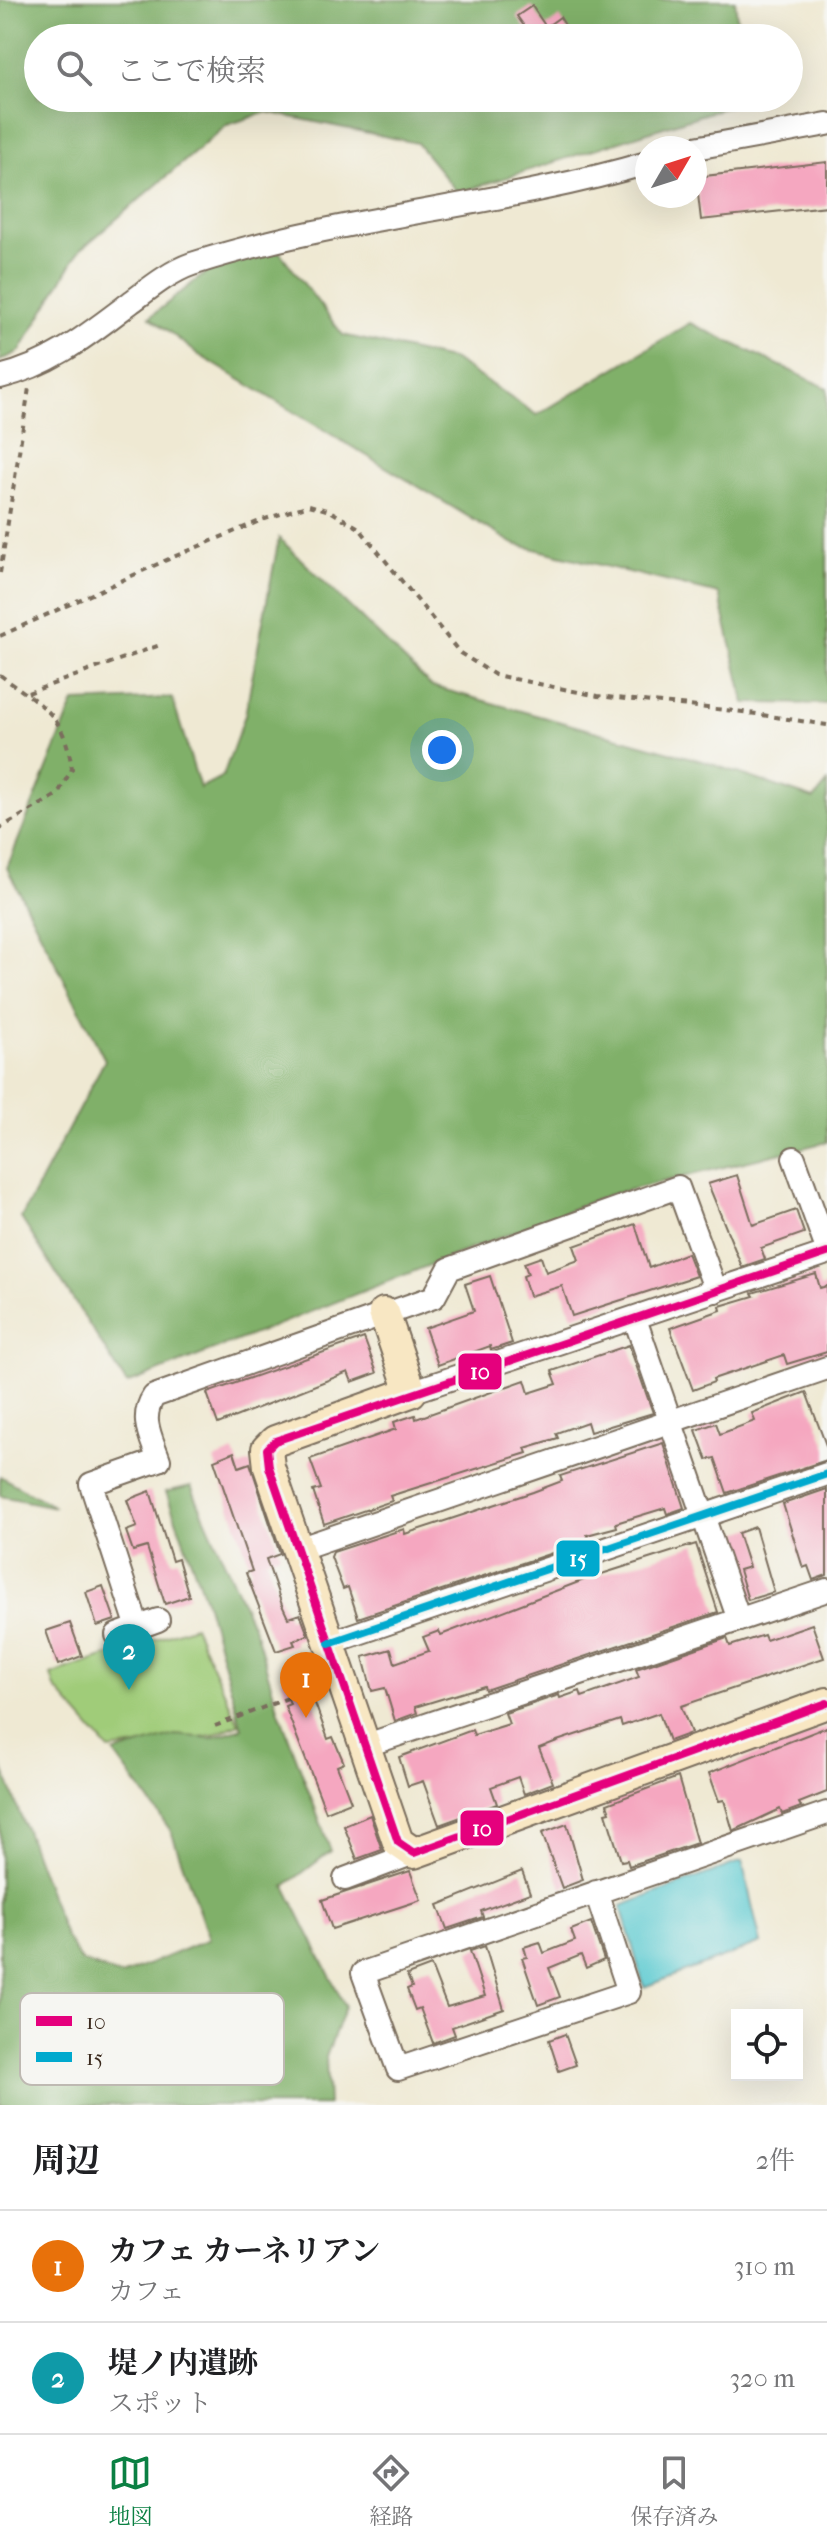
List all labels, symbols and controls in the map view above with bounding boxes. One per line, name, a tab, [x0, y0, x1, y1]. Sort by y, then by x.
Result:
search box	[24, 24, 803, 112]
icon: search	[52, 46, 96, 90]
text: ここで検索	[116, 54, 266, 89]
north arrow	[635, 136, 707, 208]
your location	[422, 730, 462, 770]
line badge: 10	[457, 1352, 503, 1391]
text: 10	[470, 1359, 490, 1385]
line badge: 15	[555, 1539, 601, 1578]
text: 15	[569, 1546, 587, 1572]
pin: 2	[103, 1624, 155, 1690]
pin: 1	[280, 1652, 332, 1718]
line badge: 10	[459, 1809, 505, 1847]
text: 10	[472, 1816, 492, 1842]
legend	[20, 1993, 284, 2085]
text: 10	[86, 2009, 106, 2035]
map controls	[731, 2009, 803, 2081]
button: locate	[731, 2009, 803, 2081]
text: 15	[86, 2045, 103, 2071]
text: 周辺	[32, 2141, 100, 2181]
text: 2件	[756, 2145, 795, 2176]
text: カフェ カーネリアン	[108, 2234, 380, 2269]
text: 1	[53, 2251, 63, 2282]
text: 310 m	[734, 2251, 795, 2282]
text: カフェ	[108, 2276, 185, 2307]
text: 堤ノ内遺跡	[108, 2346, 258, 2381]
text: 2	[51, 2363, 65, 2394]
text: 320 m	[729, 2363, 795, 2394]
text: スポット	[108, 2388, 212, 2419]
tab: 地図	[108, 2451, 153, 2530]
tab: 経路	[369, 2451, 414, 2530]
tab: 保存済み	[630, 2451, 719, 2530]

